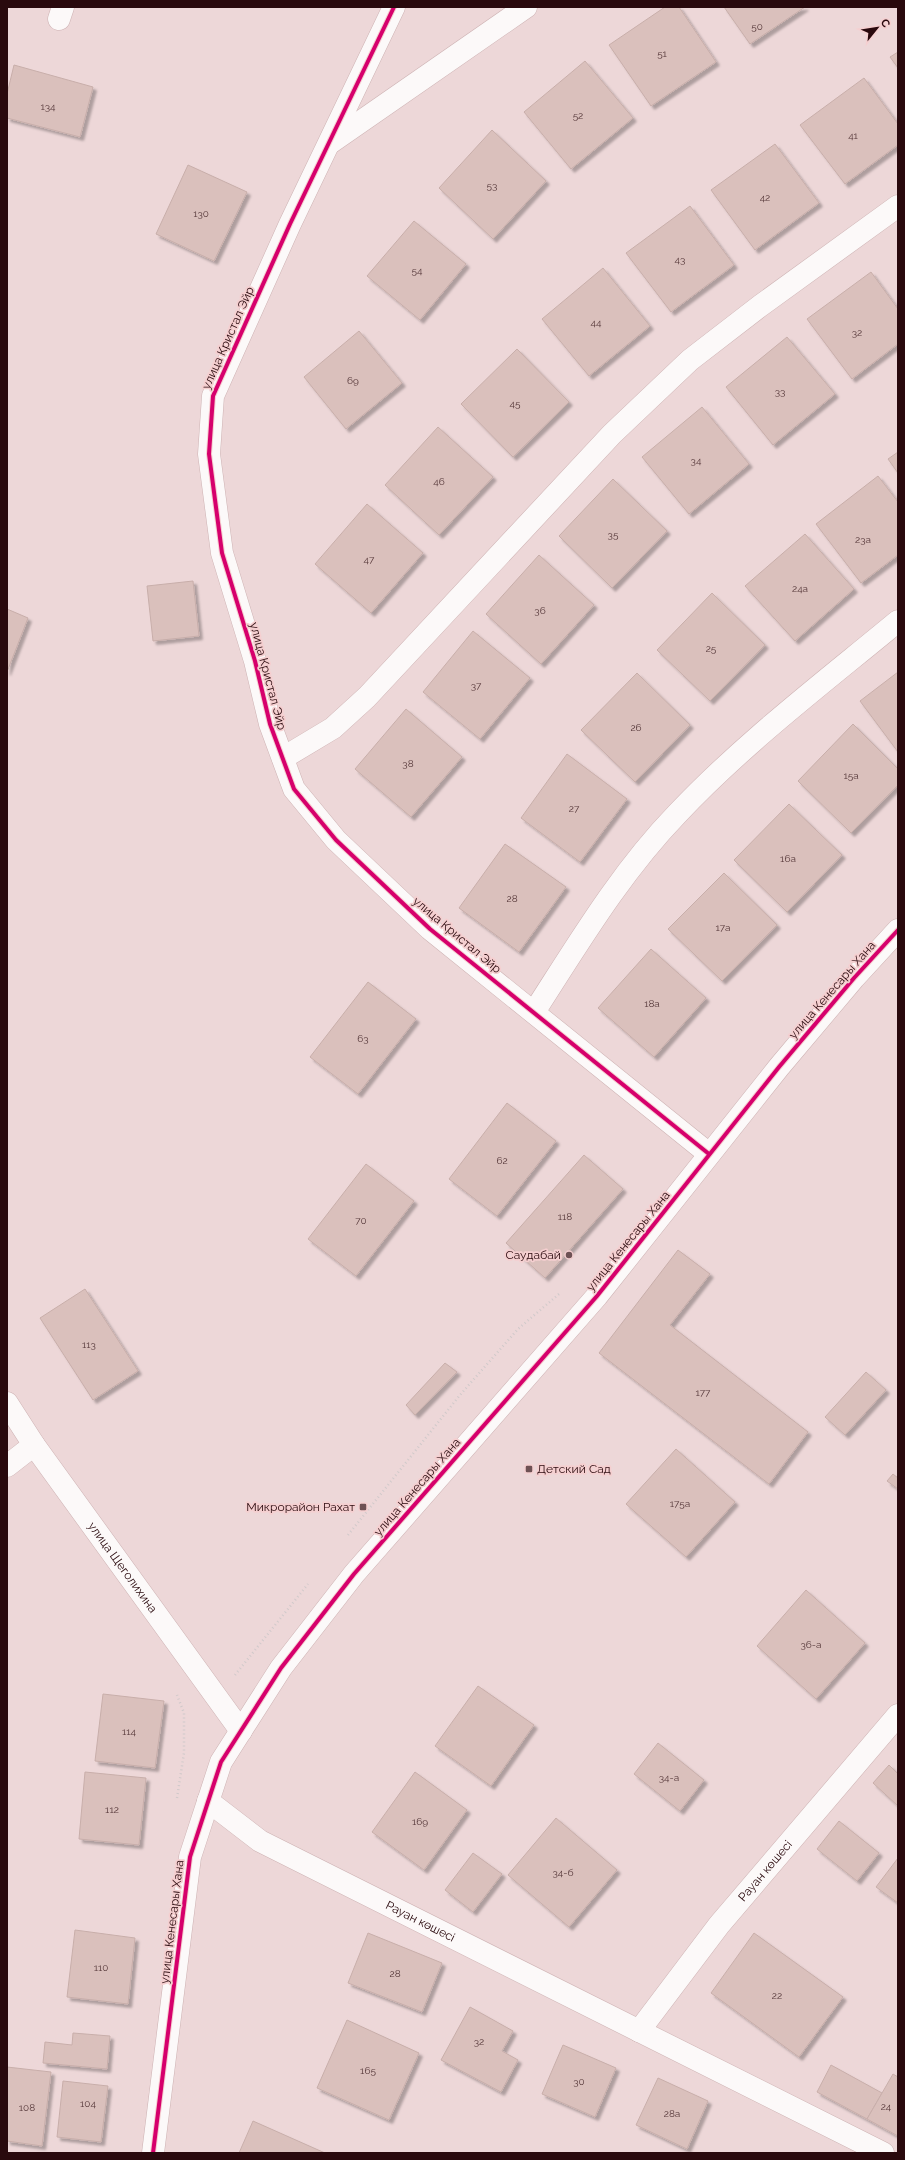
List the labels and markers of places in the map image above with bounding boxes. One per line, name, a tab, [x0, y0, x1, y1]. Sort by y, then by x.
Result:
place label: Саудабай	[505, 1248, 561, 1262]
marker: Саудабай	[564, 1250, 574, 1260]
place label: Детский Сад	[537, 1462, 611, 1476]
marker: Детский Сад	[524, 1464, 534, 1474]
place label: Микрорайон Рахат	[246, 1500, 355, 1514]
marker: Микрорайон Рахат	[358, 1502, 368, 1512]

